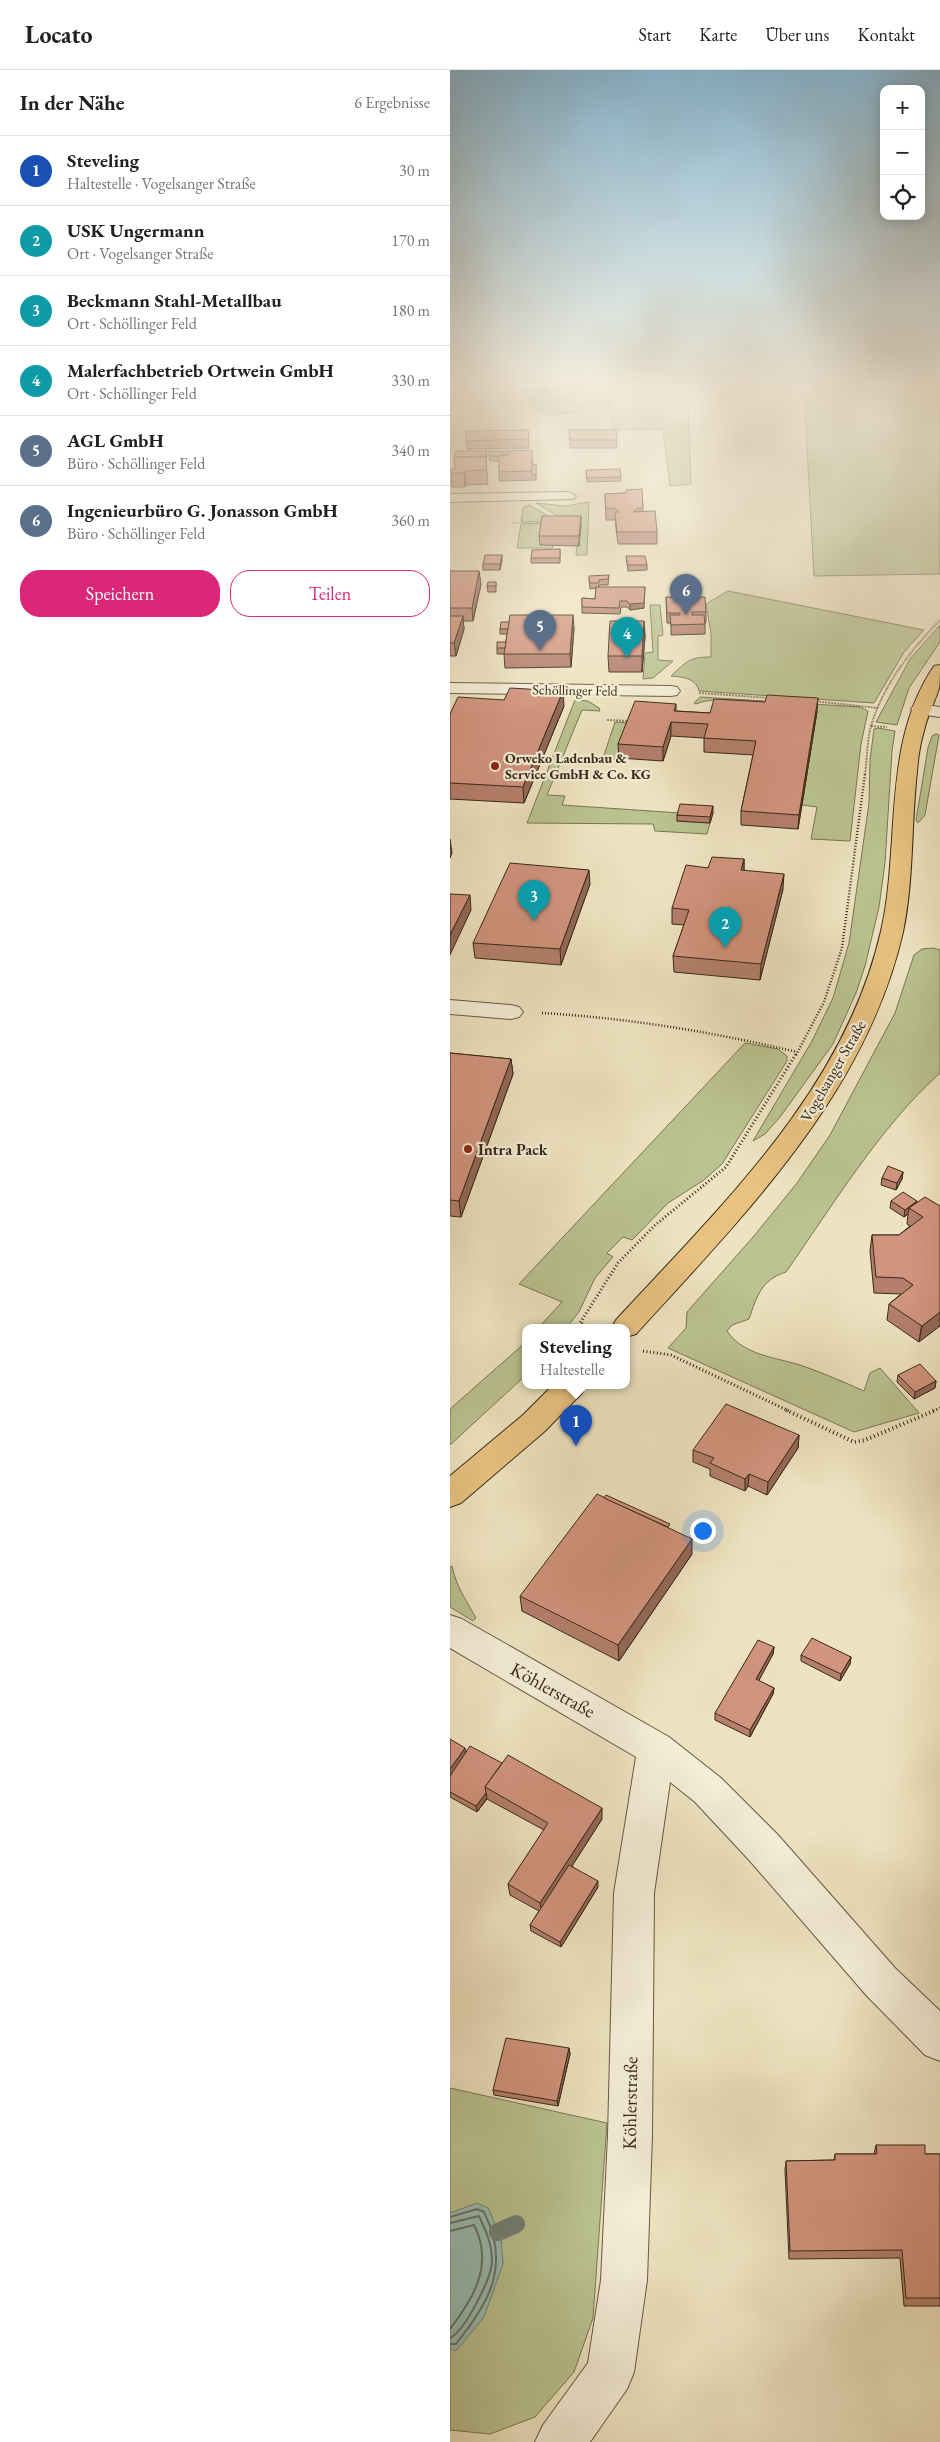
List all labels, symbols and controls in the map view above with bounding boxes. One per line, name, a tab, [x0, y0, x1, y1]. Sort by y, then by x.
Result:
text: Locato	[25, 19, 93, 50]
text: Start	[638, 23, 671, 46]
text: Karte	[699, 23, 737, 46]
text: Über uns	[765, 23, 829, 46]
text: Kontakt	[857, 23, 915, 46]
map controls	[880, 85, 925, 220]
button: +	[880, 85, 925, 130]
text: In der Nähe	[20, 89, 125, 116]
text: 6 Ergebnisse	[354, 92, 430, 113]
button: −	[880, 130, 925, 175]
text: Steveling	[67, 148, 139, 173]
text: 1	[32, 160, 40, 181]
text: 30 m	[399, 160, 430, 181]
text: Haltestelle · Vogelsanger Straße	[67, 173, 256, 194]
button: locate	[880, 175, 925, 220]
text: USK Ungermann	[67, 218, 205, 243]
text: 2	[32, 230, 40, 251]
text: 170 m	[391, 230, 430, 251]
text: Ort · Vogelsanger Straße	[67, 243, 214, 264]
text: Beckmann Stahl-Metallbau	[67, 288, 282, 313]
text: 3	[32, 300, 40, 321]
text: 180 m	[391, 300, 430, 321]
text: Ort · Schöllinger Feld	[67, 313, 197, 334]
text: Malerfachbetrieb Ortwein GmbH	[67, 358, 334, 383]
text: 4	[32, 370, 40, 391]
text: 330 m	[391, 370, 430, 391]
text: Ort · Schöllinger Feld	[67, 383, 197, 404]
text: AGL GmbH	[67, 428, 164, 453]
text: 5	[32, 440, 40, 461]
text: 340 m	[391, 440, 430, 461]
text: Büro · Schöllinger Feld	[67, 453, 205, 474]
text: Ingenieurbüro G. Jonasson GmbH	[67, 498, 338, 523]
text: 6	[32, 510, 40, 531]
text: 360 m	[391, 510, 430, 531]
text: Büro · Schöllinger Feld	[67, 523, 205, 544]
button: Speichern	[20, 570, 220, 617]
button: Teilen	[230, 570, 430, 617]
pin: 6	[670, 574, 702, 615]
pin: 5	[524, 610, 556, 651]
pin: 4	[611, 617, 643, 658]
street label: Schöllinger Feld	[532, 680, 619, 700]
place label: Orweko Ladenbau & Service GmbH & Co. KG	[505, 749, 651, 783]
marker: Orweko Ladenbau & Service GmbH & Co. KG	[489, 760, 501, 772]
pin: 3	[518, 880, 550, 921]
pin: 2	[709, 907, 741, 948]
street label: Vogelsanger Straße	[795, 1016, 871, 1126]
place label: Intra Pack	[478, 1139, 548, 1160]
marker: Intra Pack	[462, 1143, 474, 1155]
popup	[522, 1324, 630, 1389]
text: Steveling	[540, 1334, 612, 1359]
text: Haltestelle	[540, 1359, 605, 1380]
pin: 1	[560, 1405, 592, 1446]
your location	[690, 1518, 716, 1544]
street label: Köhlerstraße	[506, 1656, 600, 1724]
street label: Köhlerstraße	[617, 2056, 643, 2150]

